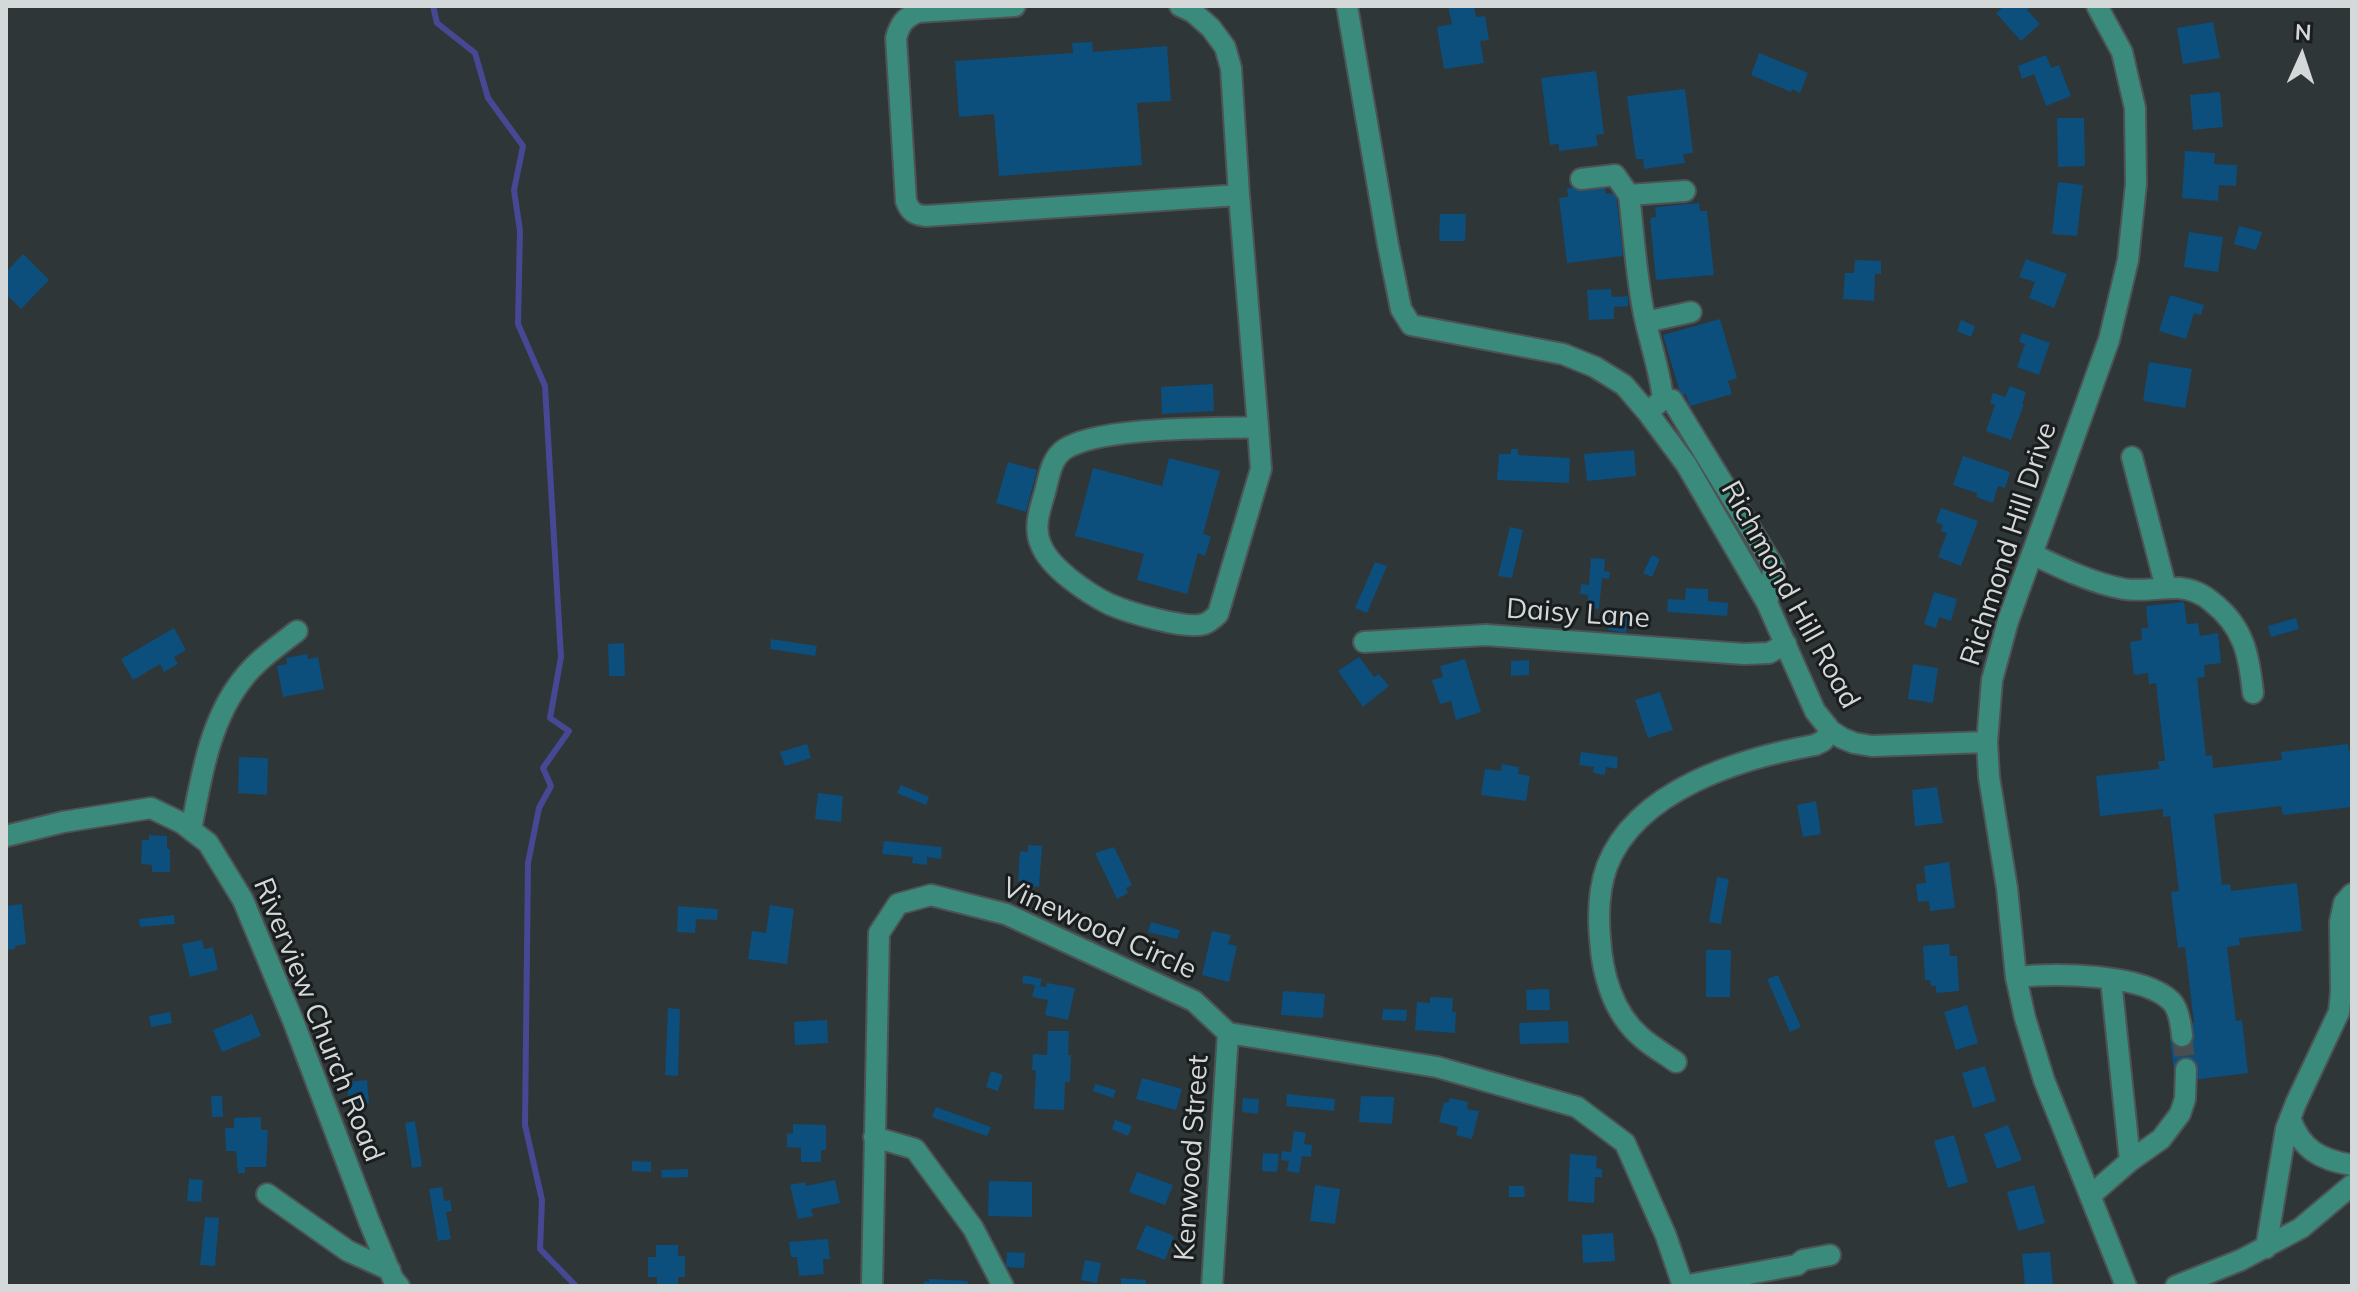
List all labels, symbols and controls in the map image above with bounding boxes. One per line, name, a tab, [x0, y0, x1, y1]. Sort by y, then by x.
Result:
north arrow	[2262, 16, 2342, 96]
text: N	[2294, 18, 2312, 46]
street label: Richmond Hill Drive	[1954, 418, 2064, 670]
street label: Richmond Hill Road	[1714, 475, 1866, 715]
street label: Daisy Lane	[1505, 592, 1651, 636]
street label: Vinewood Circle	[997, 871, 1201, 987]
street label: Riverview Church Road	[246, 873, 390, 1167]
street label: Kenwood Street	[1168, 1054, 1216, 1262]

